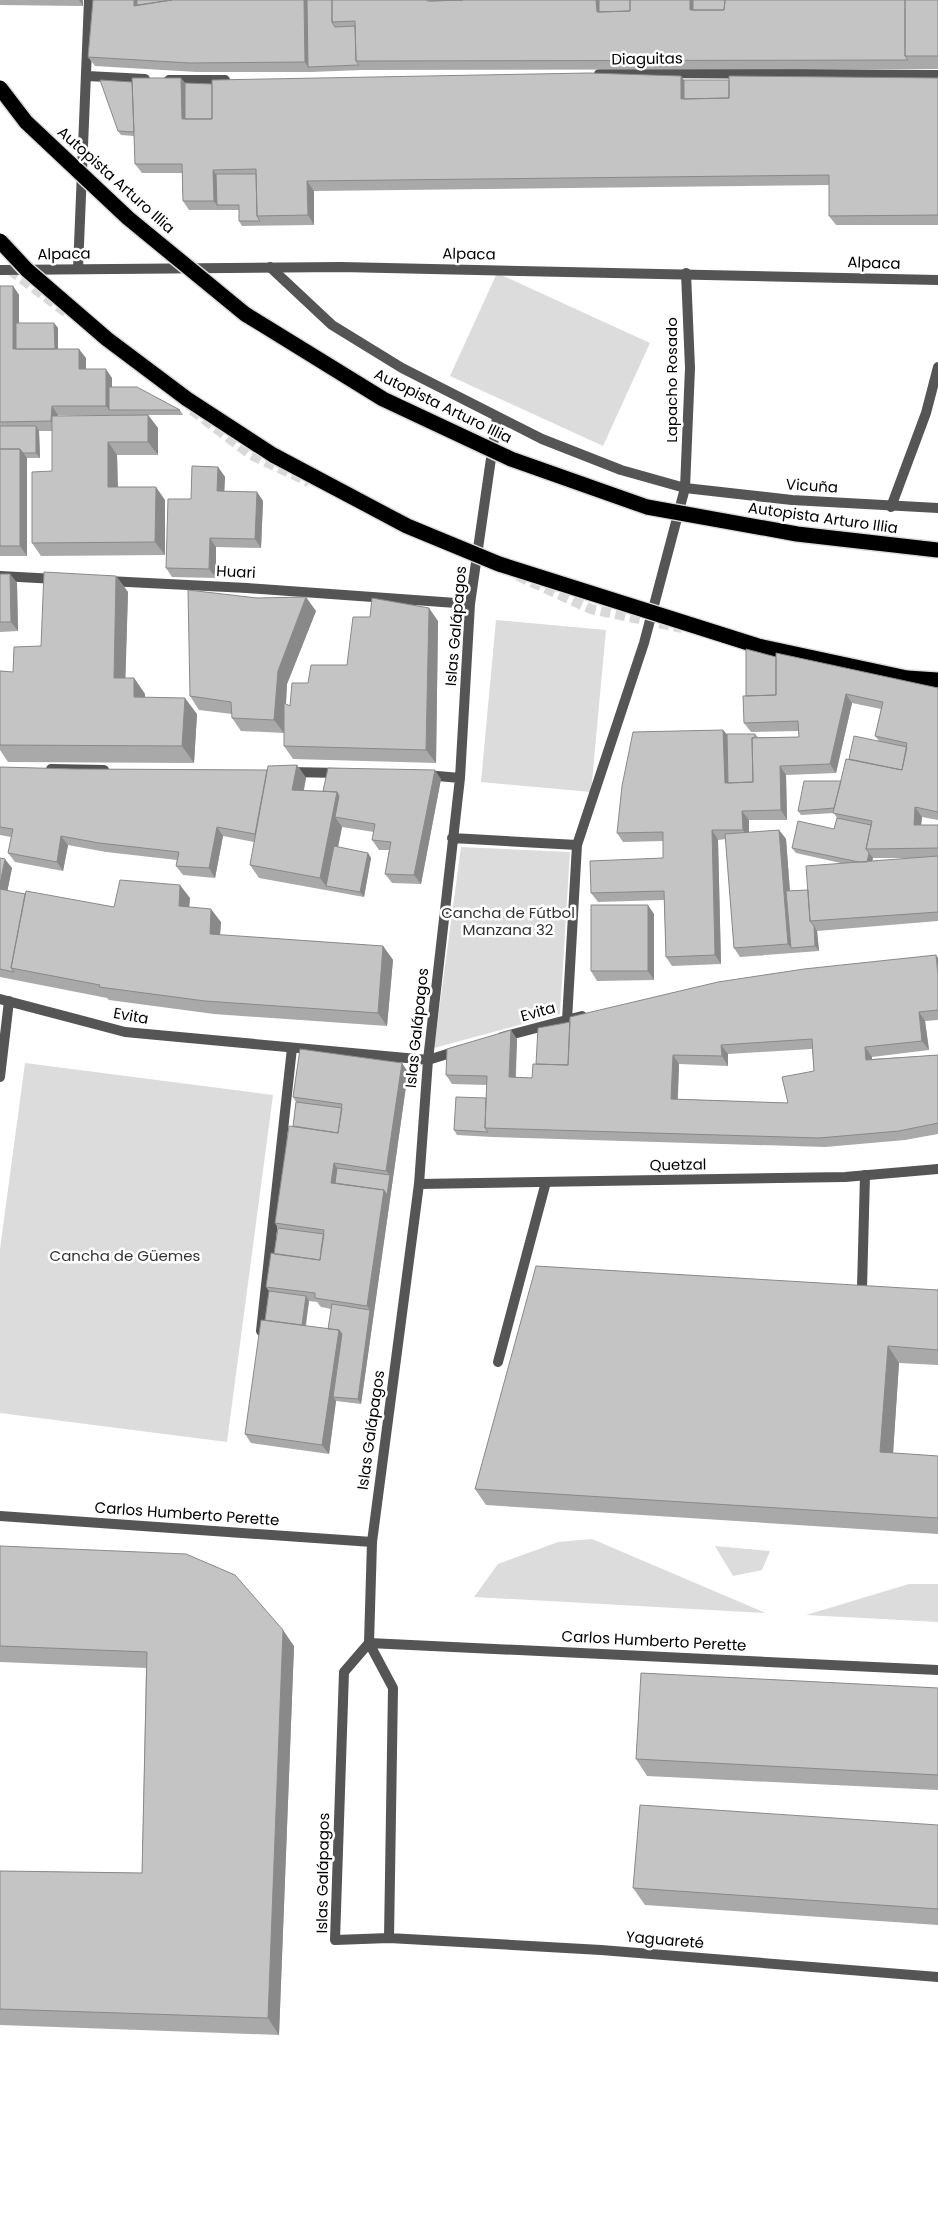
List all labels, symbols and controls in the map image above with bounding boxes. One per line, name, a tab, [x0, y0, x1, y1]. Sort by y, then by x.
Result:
street label: Diaguitas	[611, 47, 683, 70]
street label: Autopista Arturo Illia	[53, 121, 179, 238]
street label: Alpaca	[37, 243, 91, 264]
street label: Alpaca	[442, 243, 496, 264]
street label: Alpaca	[847, 251, 901, 274]
street label: Lapacho Rosado	[661, 317, 682, 443]
street label: Autopista Arturo Illia	[371, 363, 516, 448]
street label: Vicuña	[785, 473, 839, 498]
street label: Autopista Arturo Illia	[747, 497, 899, 538]
street label: Huari	[216, 560, 256, 583]
street label: Islas Galápagos	[440, 565, 471, 687]
park label: Cancha de Fútbol Manzana 32	[441, 902, 575, 940]
street label: Islas Galápagos	[400, 967, 433, 1089]
street label: Evita	[518, 997, 558, 1026]
street label: Evita	[112, 1002, 150, 1029]
street label: Quetzal	[649, 1154, 707, 1175]
park label: Cancha de Güemes	[50, 1245, 201, 1266]
street label: Islas Galápagos	[352, 1369, 389, 1491]
street label: Carlos Humberto Perette	[94, 1497, 280, 1530]
street label: Carlos Humberto Perette	[561, 1625, 747, 1656]
street label: Islas Galápagos	[311, 1812, 334, 1934]
street label: Yaguareté	[625, 1926, 705, 1953]

